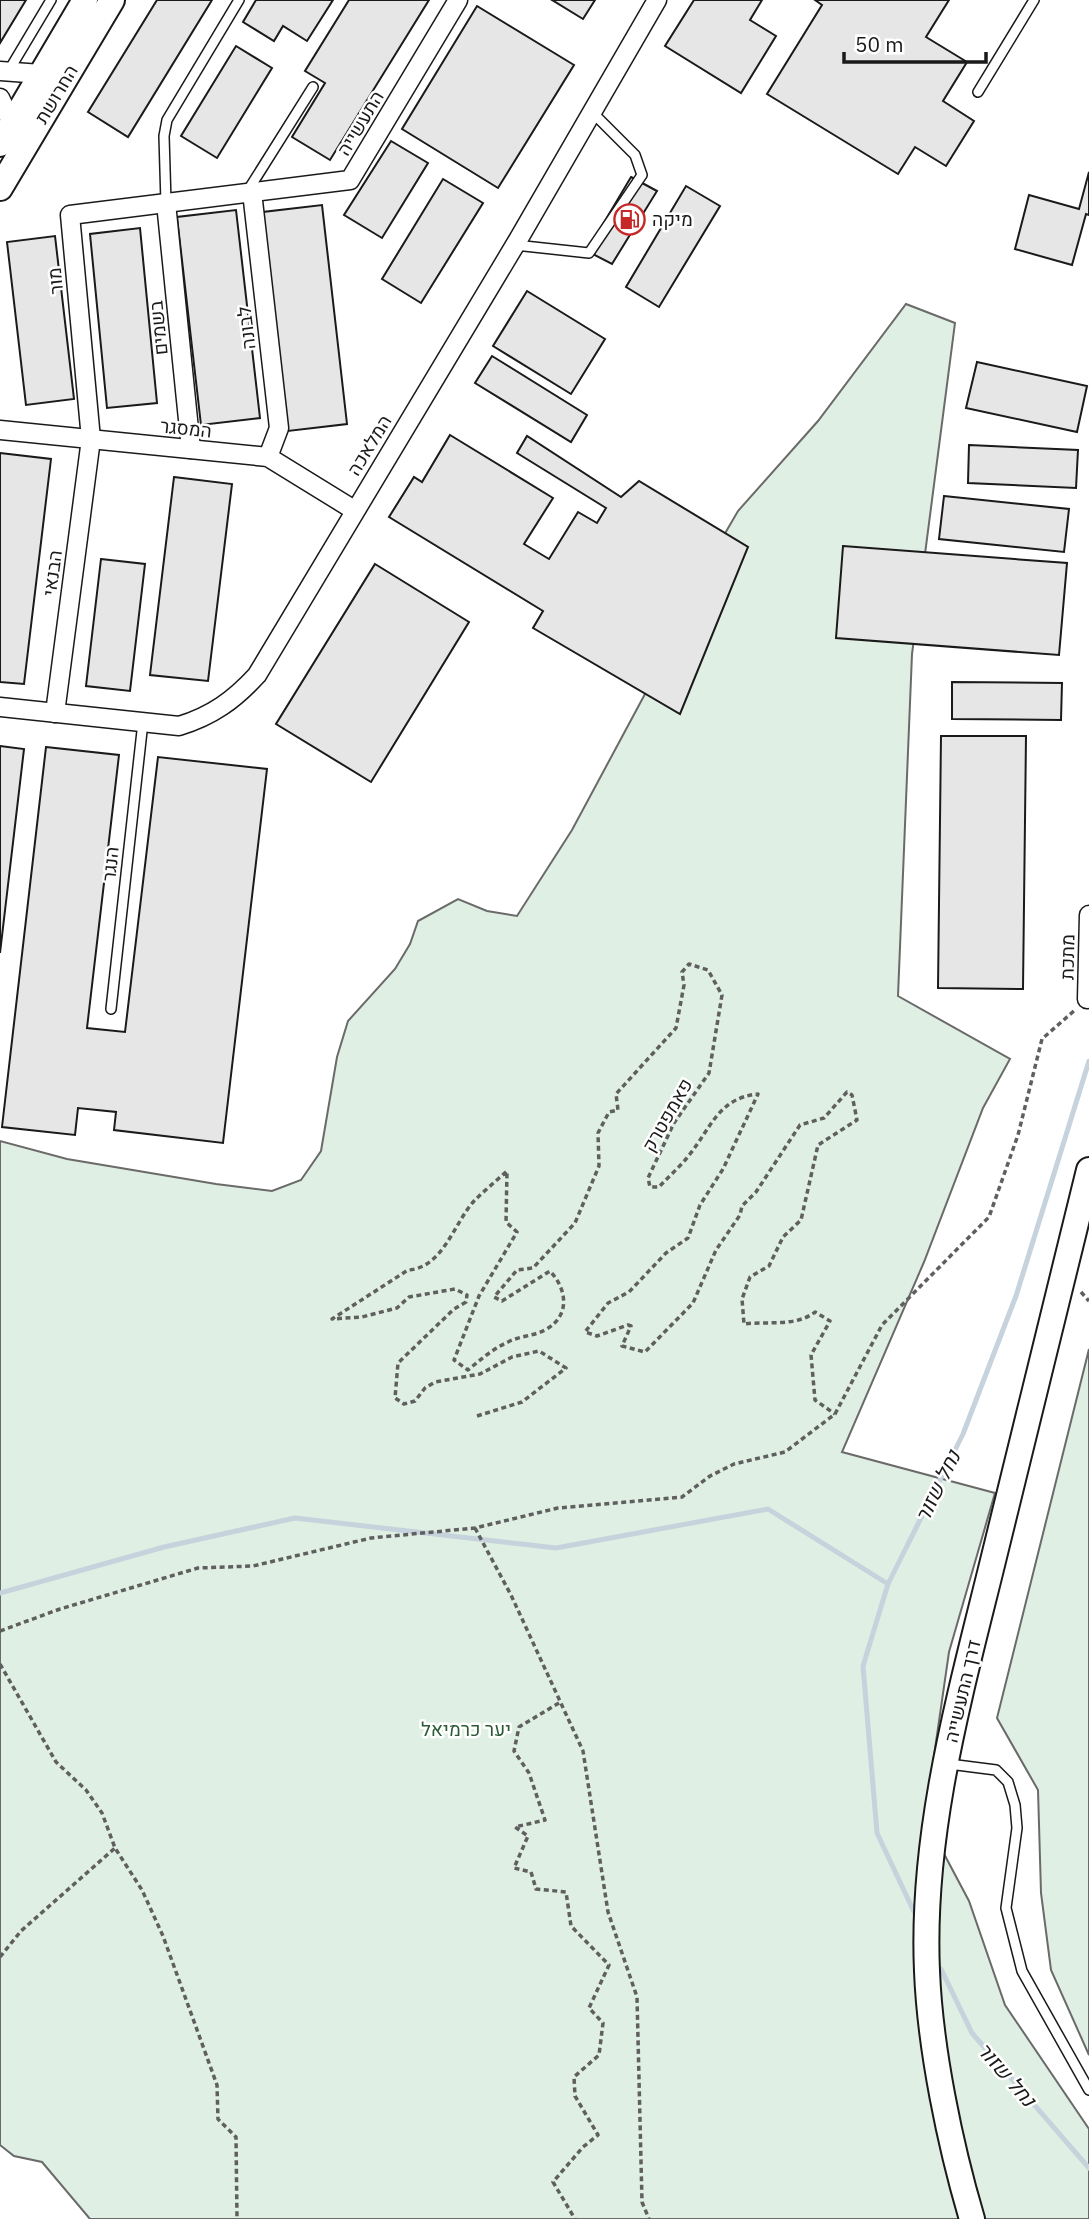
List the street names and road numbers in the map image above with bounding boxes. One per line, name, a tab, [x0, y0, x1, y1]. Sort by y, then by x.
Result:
street label: החרושת	[29, 60, 83, 128]
street label: התעשייה	[331, 86, 389, 160]
street label: מור	[42, 267, 68, 295]
street label: בשמים	[143, 299, 173, 357]
street label: לבונה	[231, 305, 261, 351]
street label: המלאכה	[342, 410, 396, 480]
street label: המסגר	[159, 413, 213, 443]
street label: הבנאי	[37, 549, 67, 597]
street label: הנגר	[96, 845, 124, 883]
street label: מתכת	[1055, 934, 1079, 980]
street label: פאמפטרק	[636, 1074, 698, 1156]
street label: דרך התעשייה	[939, 1637, 986, 1745]

